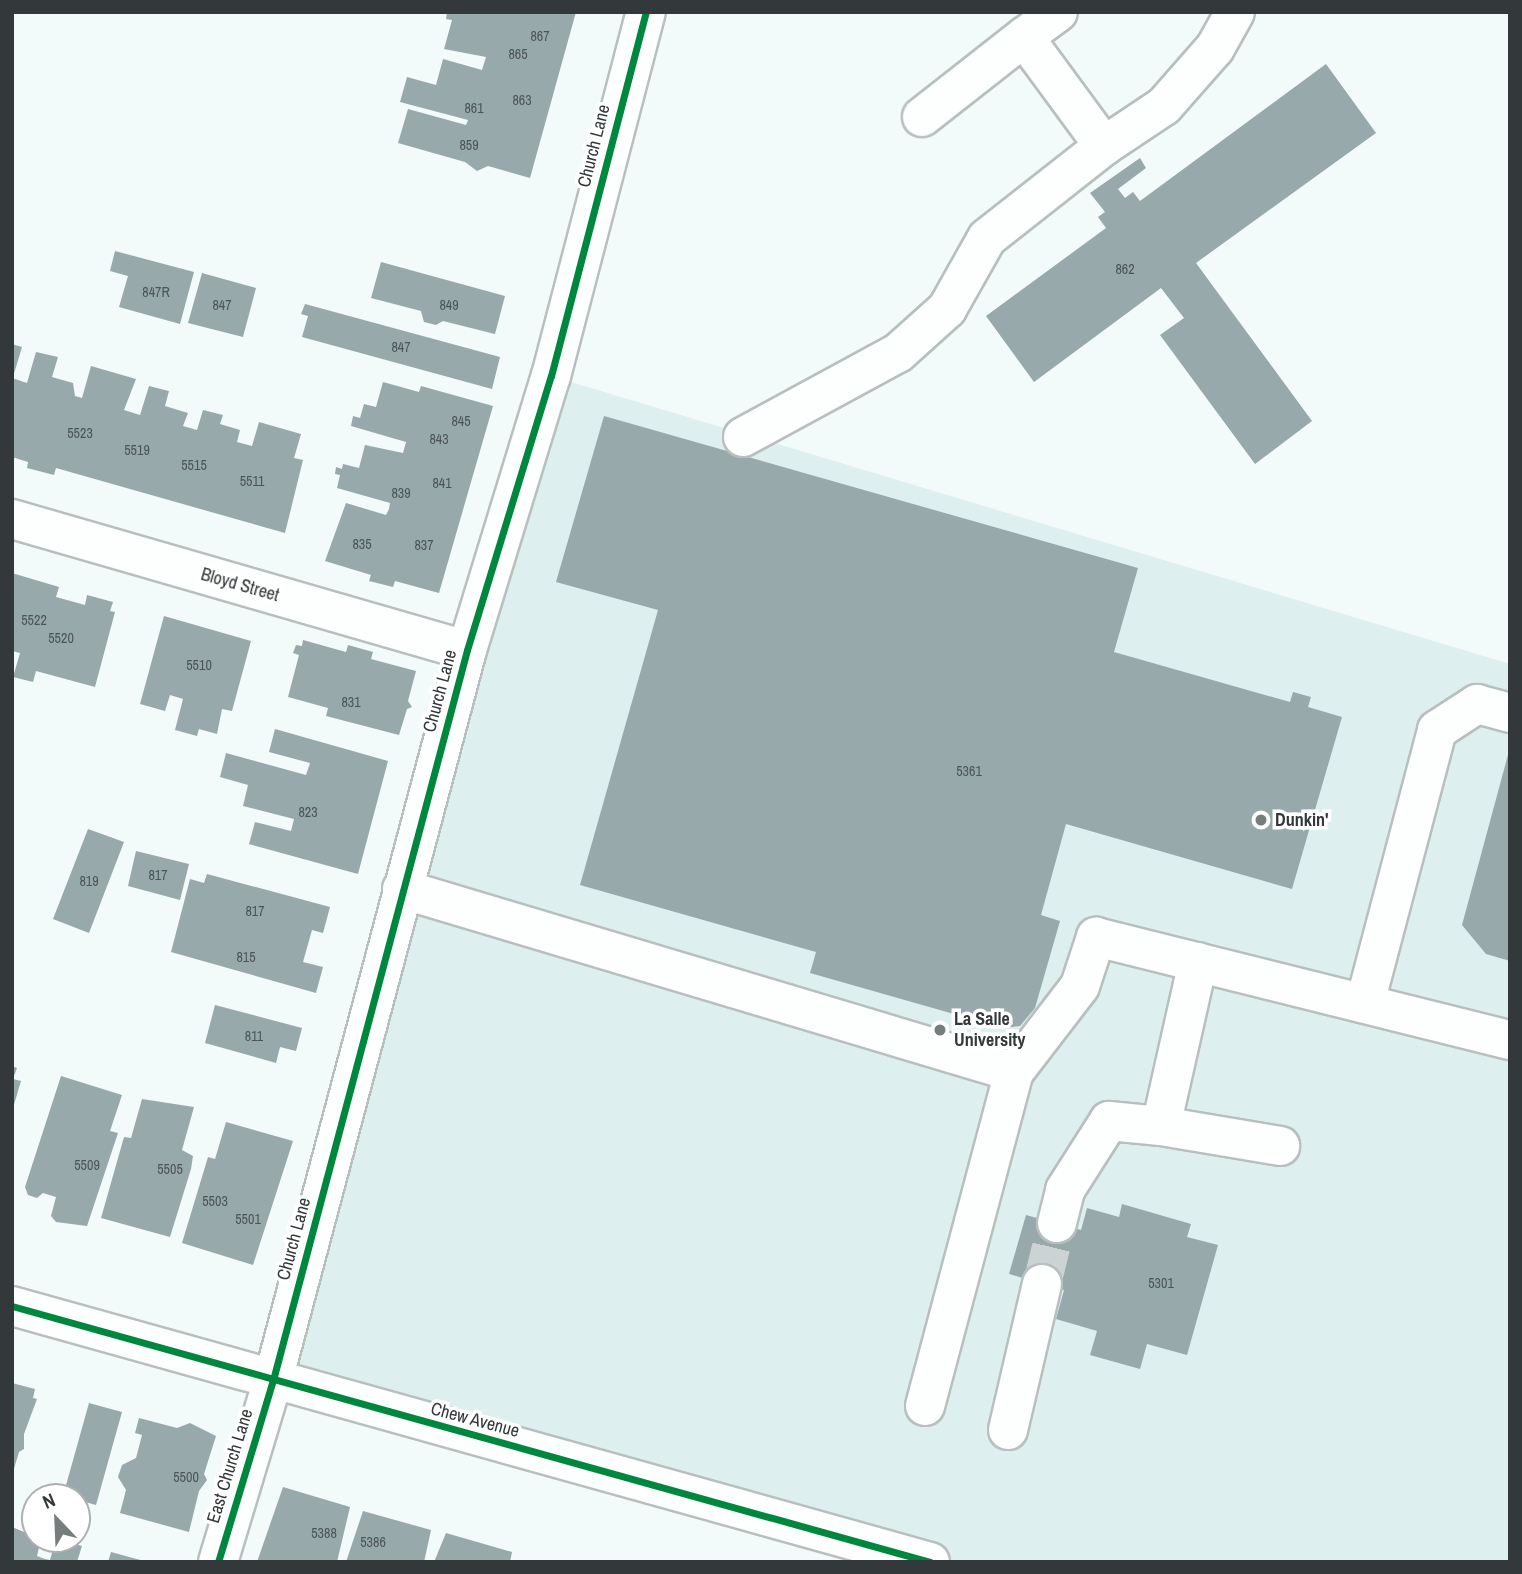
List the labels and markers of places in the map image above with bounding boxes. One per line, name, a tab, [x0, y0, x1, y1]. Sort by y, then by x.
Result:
place label: Dunkin'	[1275, 809, 1329, 831]
marker: Dunkin'	[1253, 812, 1269, 828]
place label: La Salle University	[954, 1009, 1025, 1052]
marker: La Salle University	[932, 1022, 948, 1038]

